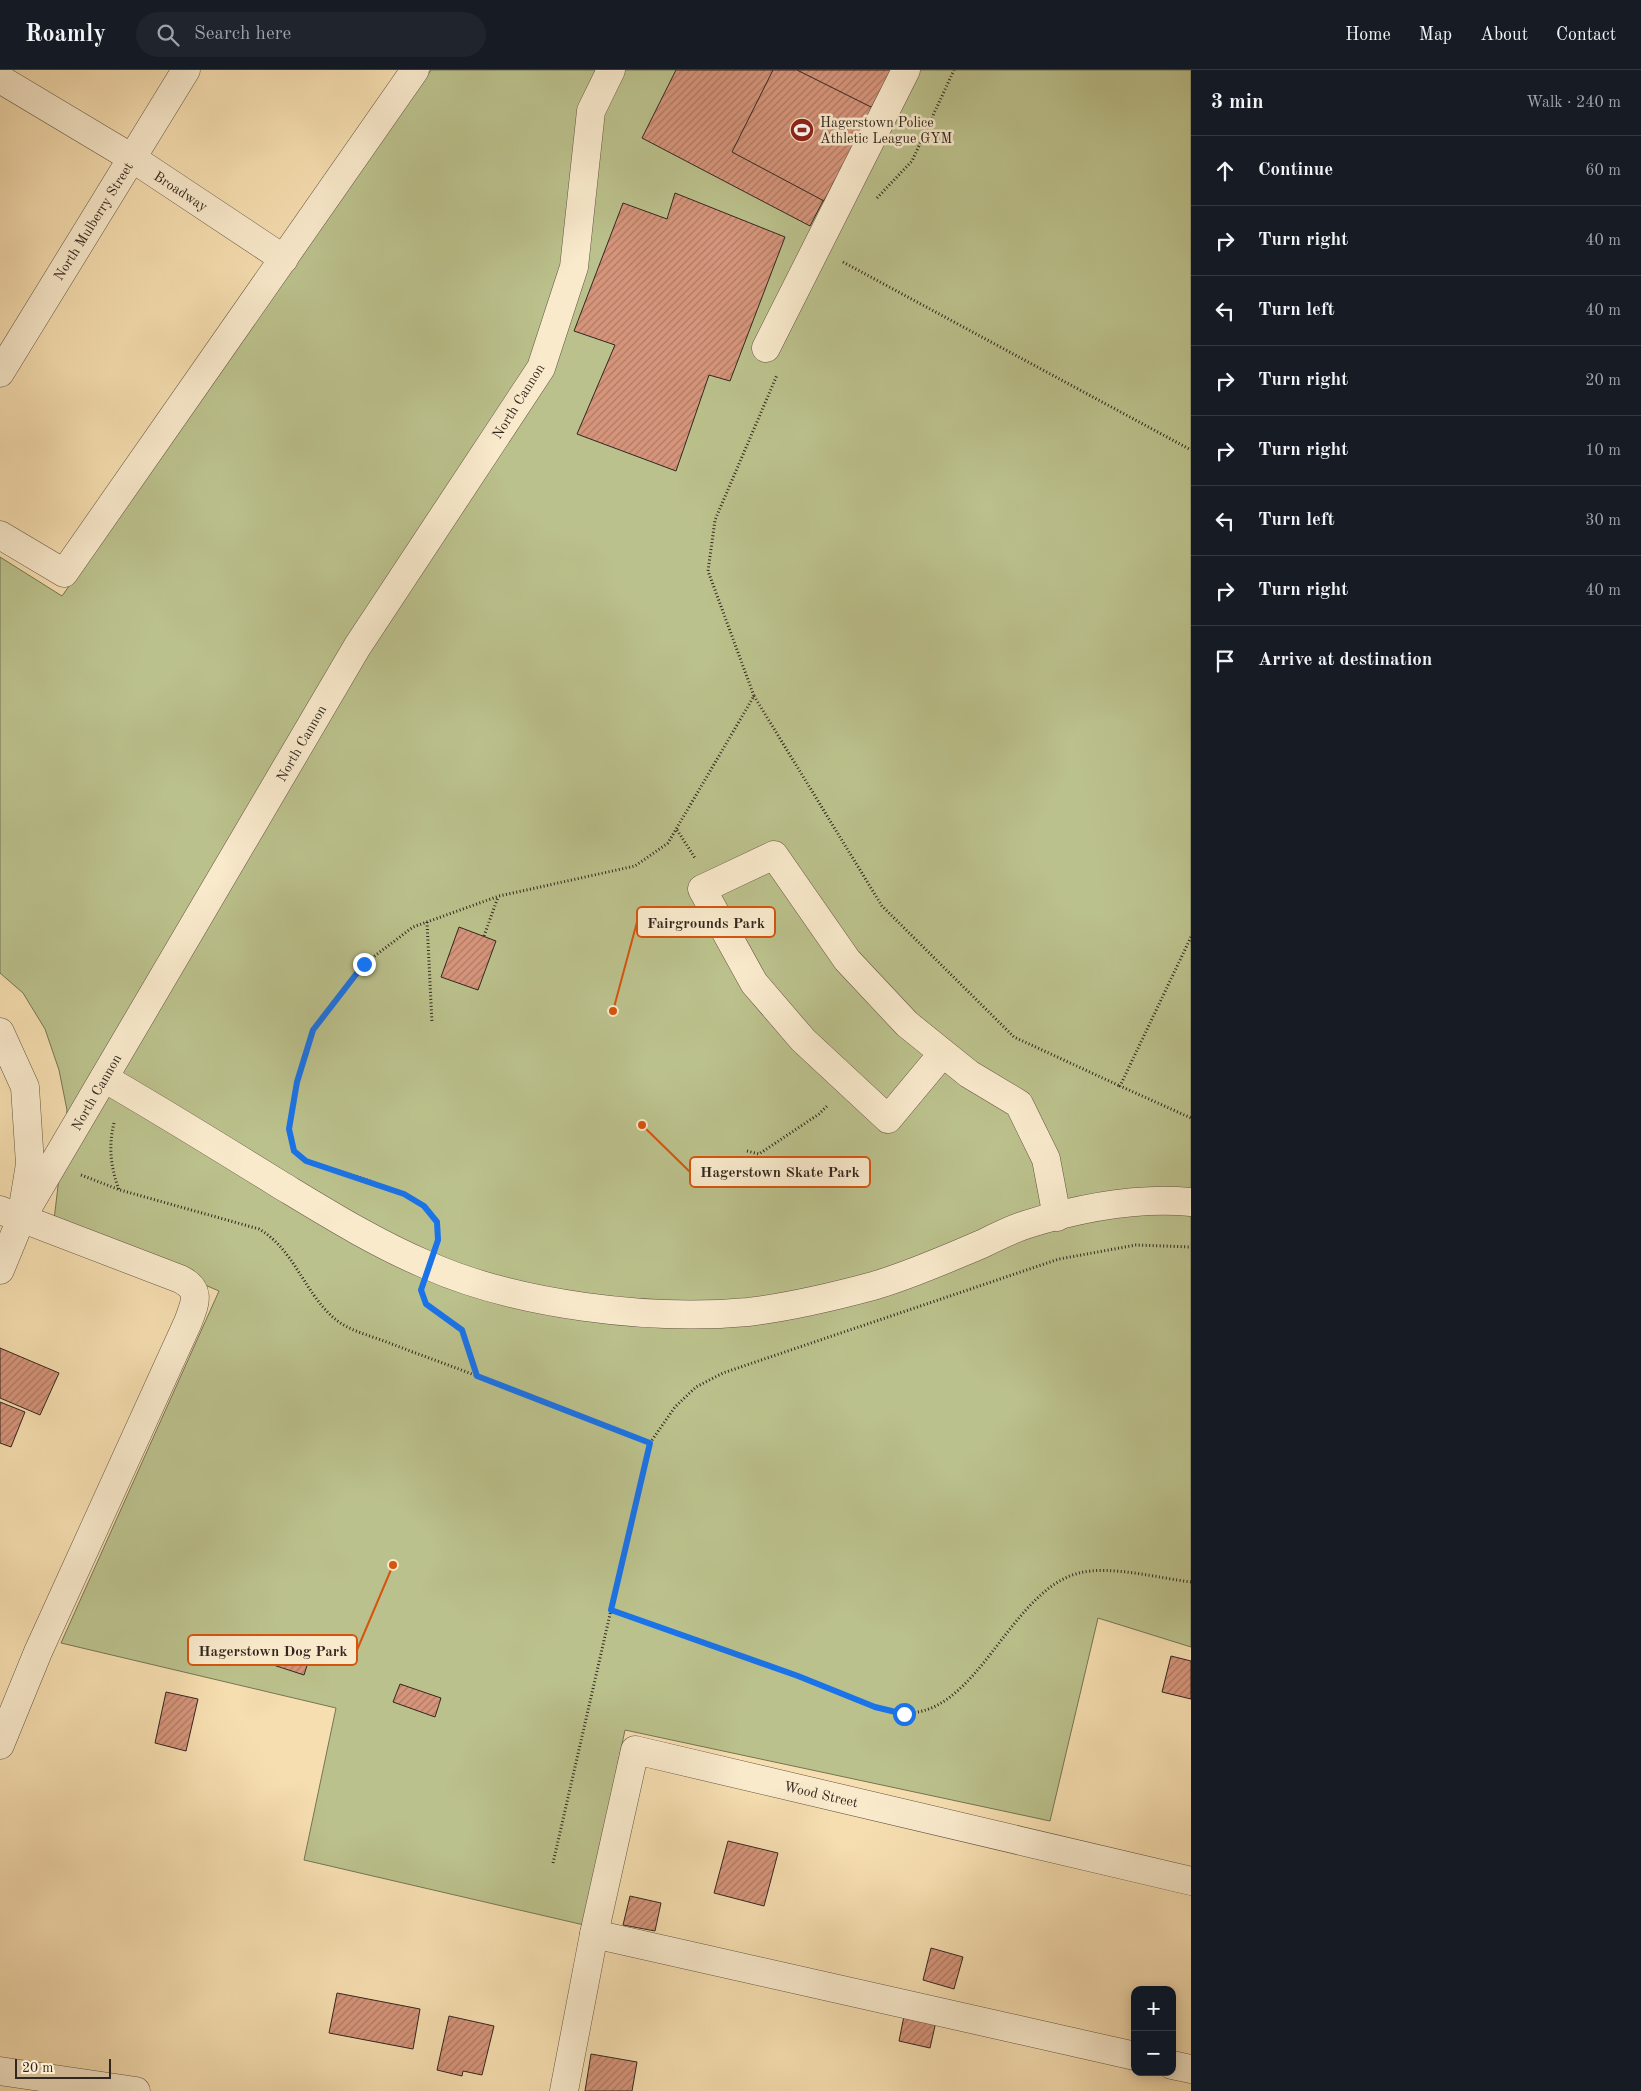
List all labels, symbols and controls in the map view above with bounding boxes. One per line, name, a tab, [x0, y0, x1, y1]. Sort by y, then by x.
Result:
search box	[136, 12, 486, 57]
icon: search	[154, 21, 182, 49]
text: Roamly	[25, 23, 106, 47]
text: Search here	[194, 25, 291, 44]
text: Home	[1345, 26, 1391, 44]
text: Map	[1419, 26, 1452, 44]
text: About	[1480, 26, 1528, 44]
text: Contact	[1556, 26, 1616, 44]
text: 3 min	[1211, 92, 1264, 113]
text: Walk · 240 m	[1526, 95, 1621, 111]
place label: Hagerstown Police Athletic League GYM	[820, 116, 953, 146]
sports icon: Hagerstown Police Athletic League GYM	[789, 117, 815, 143]
icon: ahead	[1211, 157, 1239, 185]
street label: North Mulberry Street	[52, 160, 136, 283]
text: Continue	[1258, 161, 1333, 180]
text: 60 m	[1585, 163, 1621, 179]
street label: Broadway	[151, 169, 210, 215]
icon: right	[1211, 227, 1239, 255]
text: Turn right	[1258, 231, 1348, 250]
text: 40 m	[1585, 233, 1621, 249]
icon: left	[1211, 297, 1239, 325]
text: Turn left	[1258, 301, 1335, 320]
text: 40 m	[1585, 303, 1621, 319]
street label: North Cannon	[490, 361, 548, 442]
icon: right	[1211, 367, 1239, 395]
text: Turn right	[1258, 371, 1348, 390]
text: 20 m	[1585, 373, 1621, 389]
icon: right	[1211, 437, 1239, 465]
text: Turn right	[1258, 441, 1348, 460]
text: 10 m	[1585, 443, 1621, 459]
icon: left	[1211, 507, 1239, 535]
text: Turn left	[1258, 511, 1335, 530]
text: 30 m	[1585, 513, 1621, 529]
icon: right	[1211, 577, 1239, 605]
text: Turn right	[1258, 581, 1348, 600]
text: 40 m	[1585, 583, 1621, 599]
icon: arrive	[1211, 647, 1239, 675]
text: Arrive at destination	[1258, 651, 1432, 670]
street label: North Cannon	[274, 702, 330, 784]
callout: Fairgrounds Park	[637, 907, 775, 937]
text: Fairgrounds Park	[647, 917, 766, 932]
route end	[353, 953, 376, 976]
street label: North Cannon	[69, 1051, 125, 1133]
callout: Hagerstown Skate Park	[690, 1157, 870, 1187]
text: Hagerstown Skate Park	[700, 1166, 860, 1181]
callout: Hagerstown Dog Park	[188, 1635, 357, 1665]
text: Hagerstown Dog Park	[198, 1645, 348, 1660]
route start	[893, 1703, 916, 1726]
street label: Wood Street	[782, 1780, 859, 1810]
map controls	[1131, 1986, 1176, 2076]
button: +	[1131, 1986, 1176, 2031]
button: −	[1131, 2031, 1176, 2076]
scale bar	[15, 2056, 111, 2079]
text: 20 m	[22, 2061, 53, 2075]

